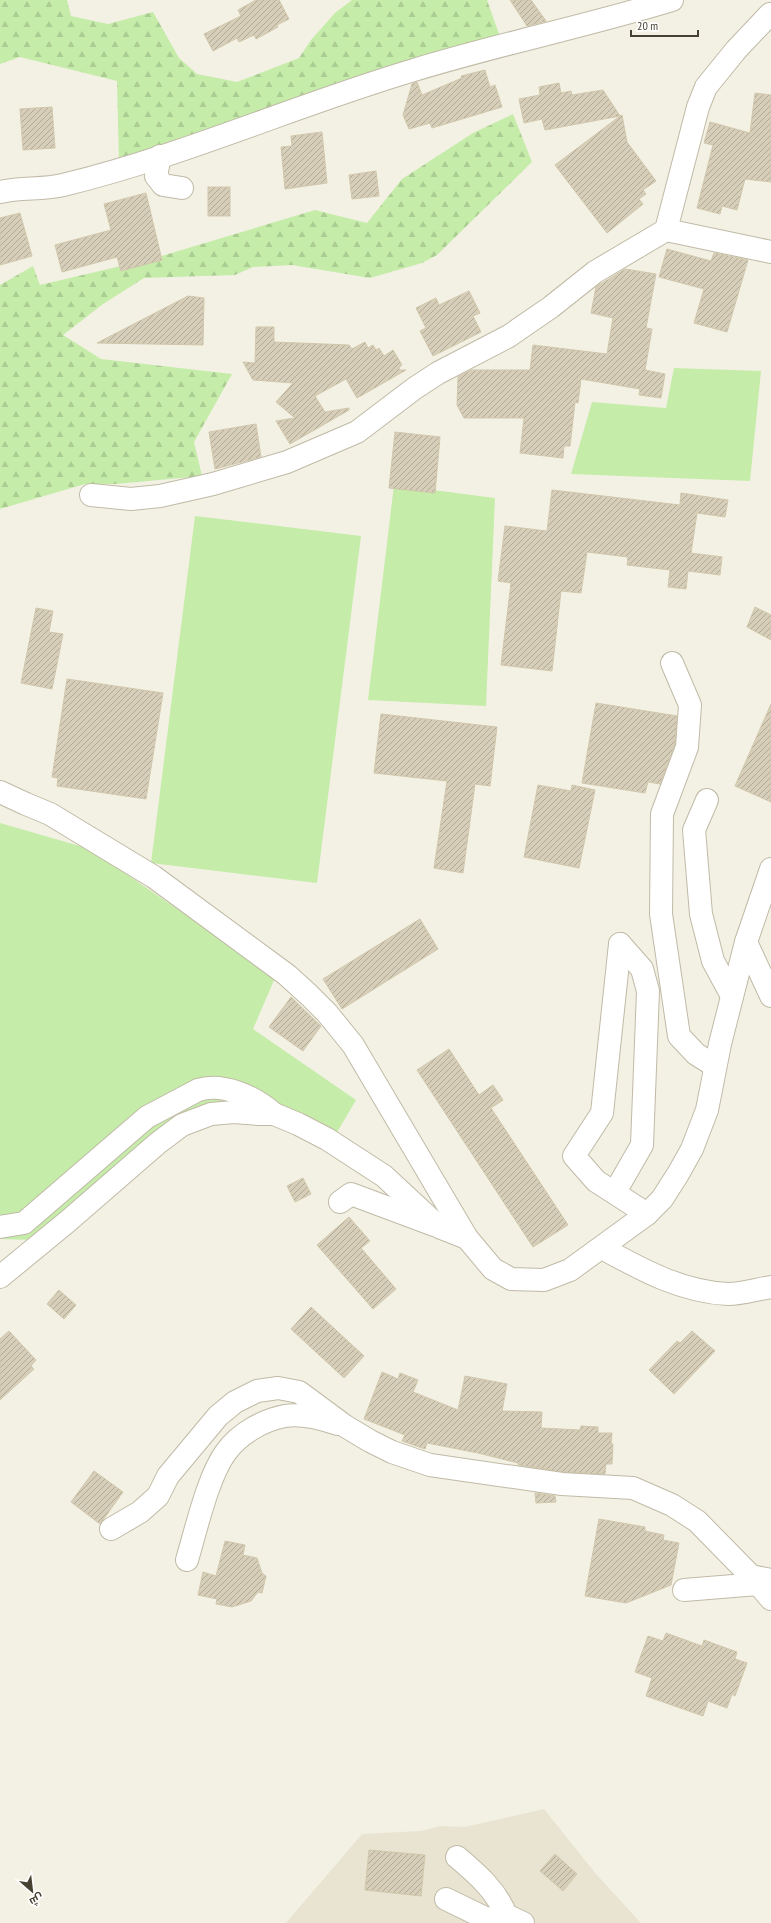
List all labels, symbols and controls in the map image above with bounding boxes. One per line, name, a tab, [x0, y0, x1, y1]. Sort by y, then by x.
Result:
scale bar	[631, 12, 698, 38]
text: 20 m	[637, 18, 658, 33]
north arrow	[12, 1871, 52, 1911]
text: ش	[27, 1890, 46, 1909]

